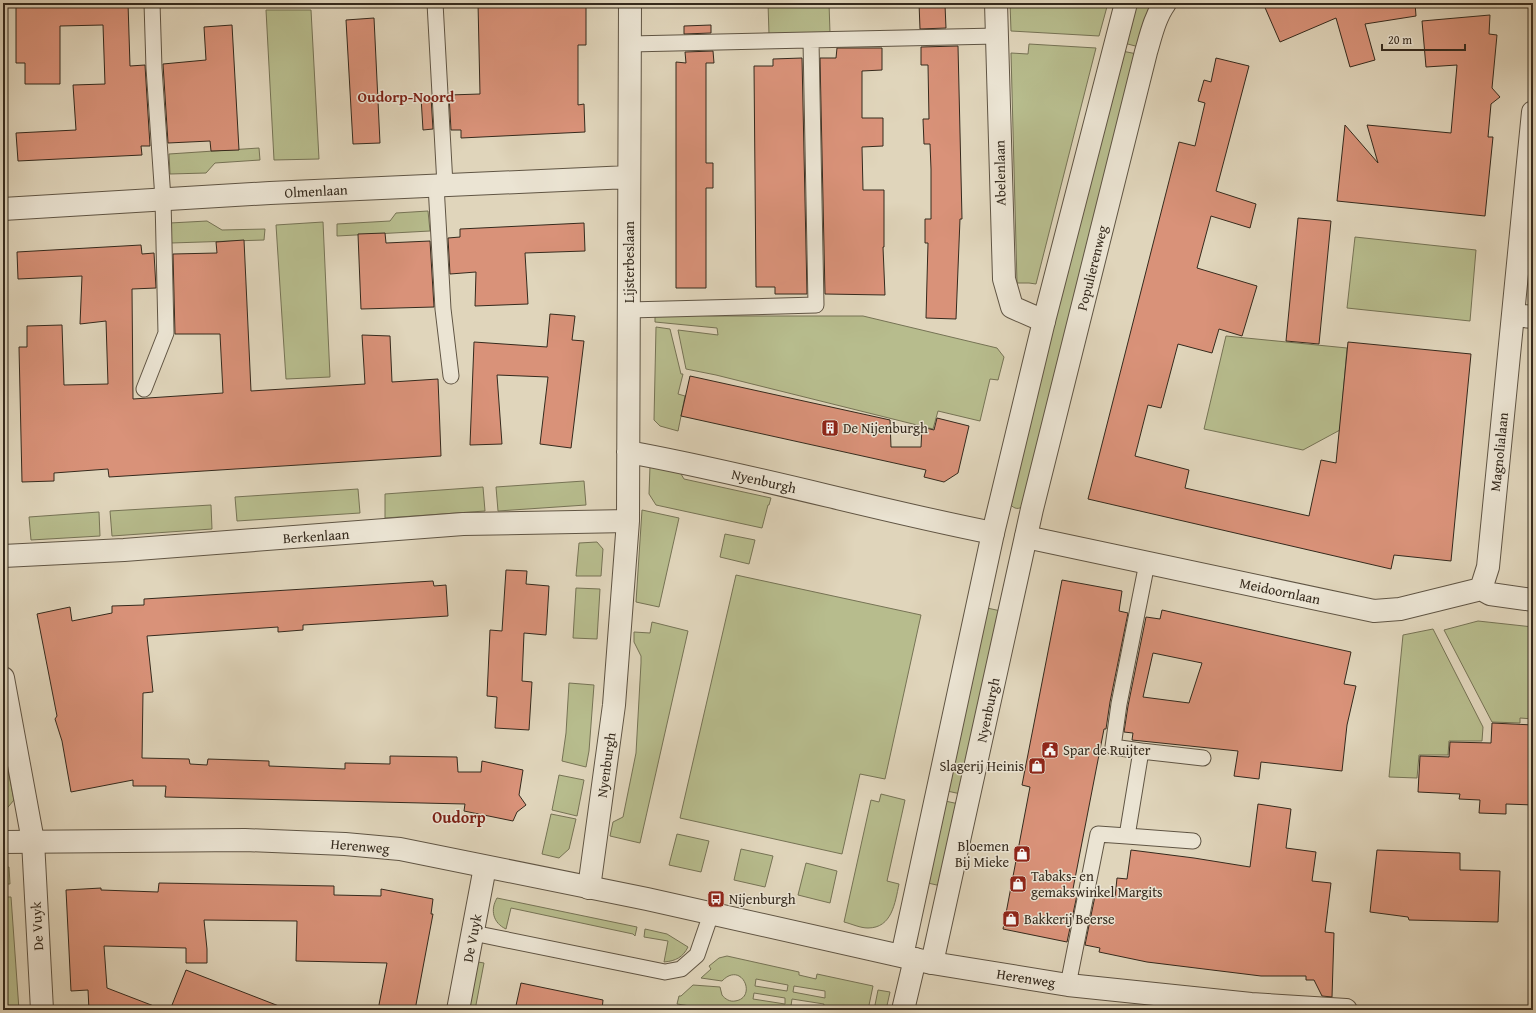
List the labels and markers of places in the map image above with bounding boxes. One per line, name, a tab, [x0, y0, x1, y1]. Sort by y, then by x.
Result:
building icon: De Nijenburgh	[820, 418, 840, 438]
place label: De Nijenburgh	[843, 418, 928, 438]
public building icon: Spar de Ruijter	[1040, 740, 1060, 760]
place label: Spar de Ruijter	[1063, 740, 1151, 760]
place label: Slagerij Heinis	[939, 756, 1024, 776]
shop icon: Slagerij Heinis	[1027, 756, 1047, 776]
place label: Bloemen Bij Mieke	[955, 836, 1009, 872]
shop icon: Bloemen Bij Mieke	[1012, 844, 1032, 864]
place label: Tabaks- en gemakswinkel Margits	[1031, 866, 1163, 902]
shop icon: Tabaks- en gemakswinkel Margits	[1008, 874, 1028, 894]
bus stop icon: Nijenburgh	[706, 889, 726, 909]
place label: Nijenburgh	[729, 889, 796, 909]
shop icon: Bakkerij Beerse	[1001, 909, 1021, 929]
place label: Bakkerij Beerse	[1024, 909, 1115, 929]

